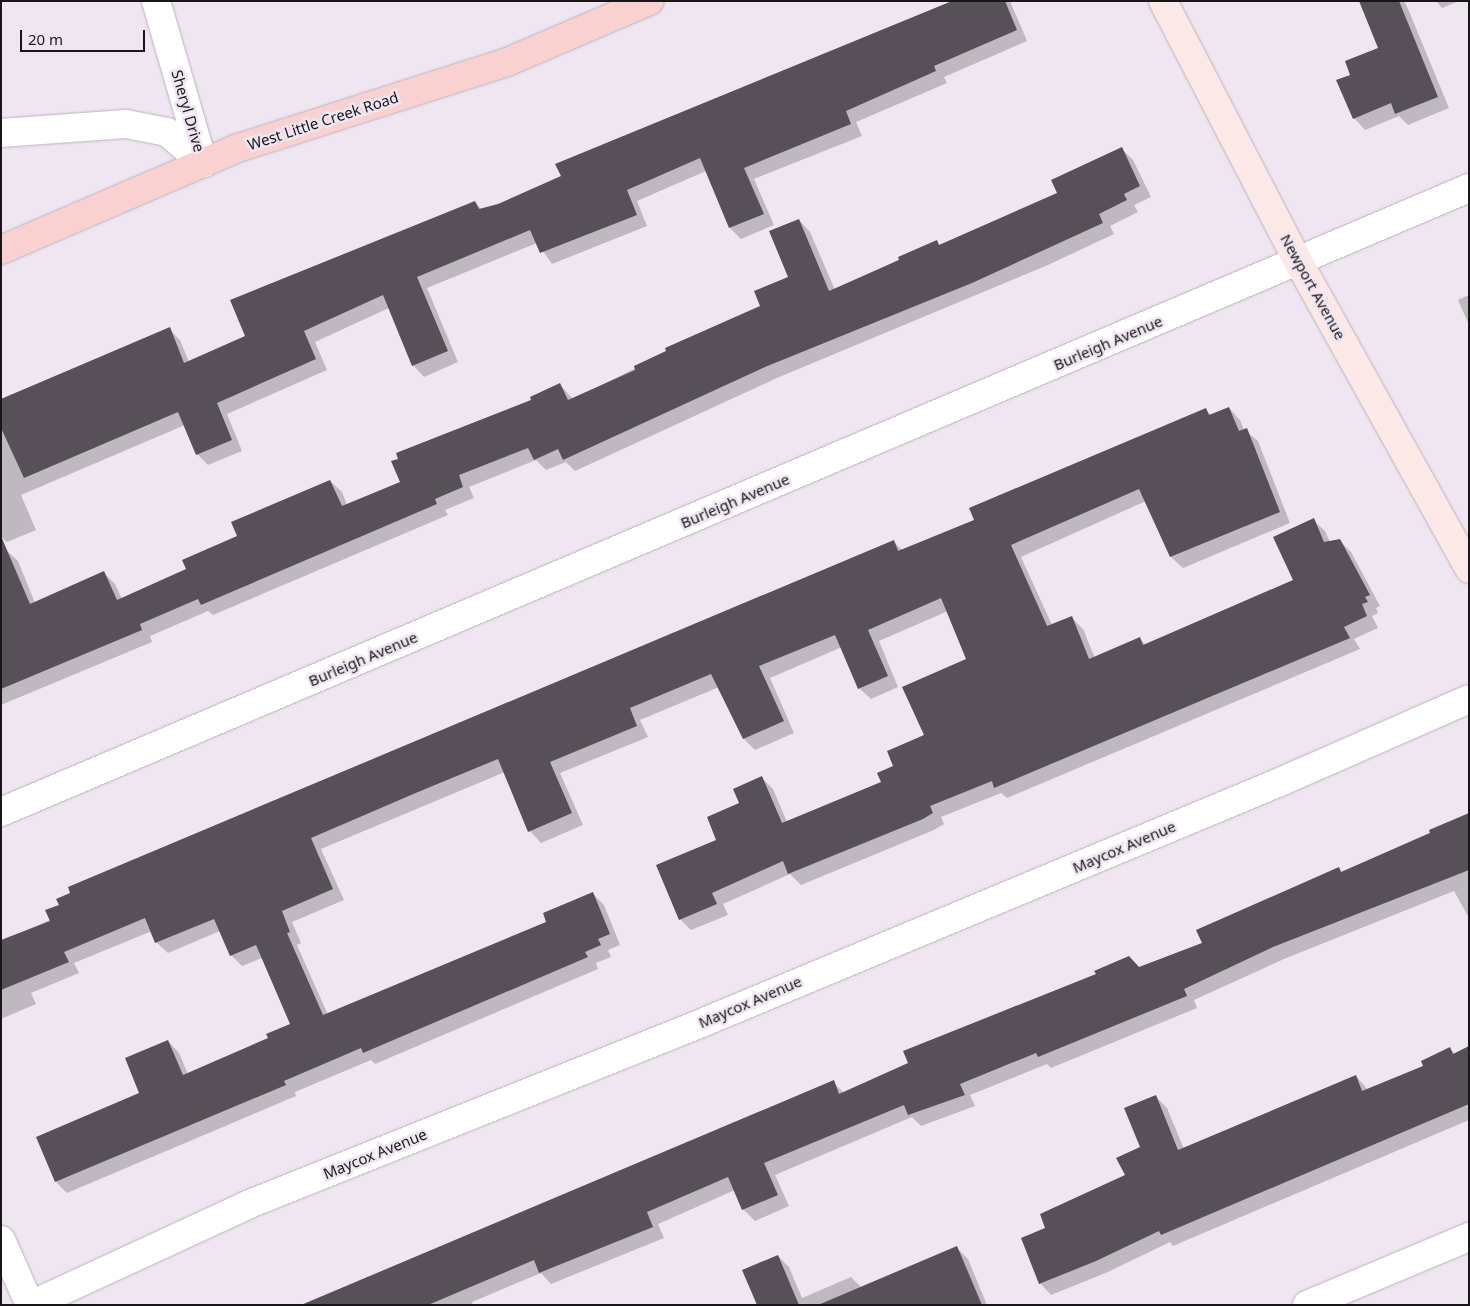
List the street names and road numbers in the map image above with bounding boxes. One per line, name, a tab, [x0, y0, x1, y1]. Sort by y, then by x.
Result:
street label: Sheryl Drive	[168, 68, 208, 154]
street label: West Little Creek Road	[245, 88, 401, 154]
street label: Newport Avenue	[1277, 231, 1349, 343]
street label: Burleigh Avenue	[1051, 312, 1165, 374]
street label: Burleigh Avenue	[678, 470, 792, 532]
street label: Burleigh Avenue	[306, 628, 420, 690]
street label: Maycox Avenue	[1070, 817, 1178, 877]
street label: Maycox Avenue	[696, 972, 804, 1032]
street label: Maycox Avenue	[321, 1125, 429, 1183]

